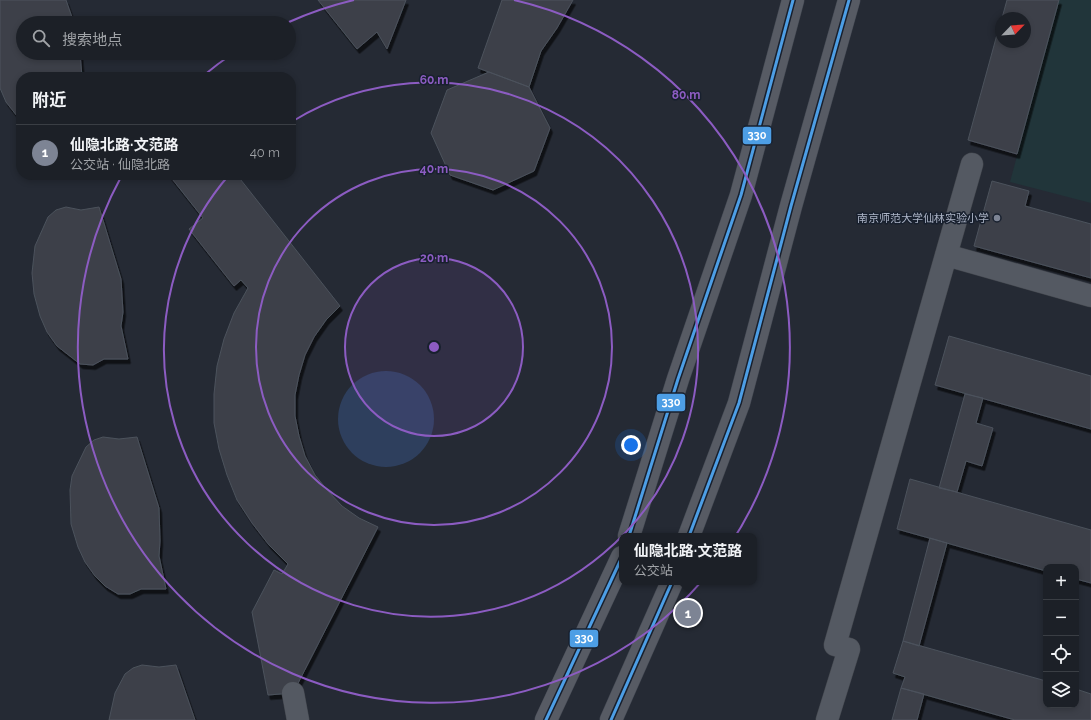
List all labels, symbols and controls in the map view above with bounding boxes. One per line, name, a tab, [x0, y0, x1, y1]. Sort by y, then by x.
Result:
north arrow	[995, 12, 1031, 48]
search box	[16, 16, 296, 60]
icon: search	[30, 27, 52, 49]
text: 搜索地点	[62, 31, 122, 49]
text: 60 m	[420, 73, 448, 87]
text: 80 m	[672, 88, 700, 102]
text: 附近	[32, 90, 66, 110]
line badge: 330	[742, 126, 772, 145]
text: 330	[747, 129, 767, 142]
text: 仙隐北路·文范路	[70, 136, 178, 154]
text: 1	[42, 145, 48, 160]
text: 40 m	[250, 145, 280, 160]
text: 公交站 · 仙隐北路	[70, 157, 170, 172]
text: 40 m	[420, 162, 448, 176]
place label: 南京师范大学仙林实验小学	[857, 212, 989, 225]
marker: 南京师范大学仙林实验小学	[992, 213, 1002, 223]
text: 20 m	[420, 251, 448, 265]
centre of rings	[427, 340, 441, 354]
line badge: 330	[656, 393, 686, 412]
text: 330	[661, 396, 681, 409]
your location	[621, 435, 641, 455]
popup	[619, 533, 757, 585]
text: 仙隐北路·文范路	[634, 542, 742, 560]
text: 公交站	[634, 563, 673, 578]
map controls	[1043, 564, 1079, 708]
button: +	[1043, 564, 1079, 600]
pin: 1	[675, 598, 701, 628]
button: −	[1043, 600, 1079, 636]
line badge: 330	[569, 629, 599, 648]
text: 330	[574, 632, 594, 645]
button: locate	[1043, 636, 1079, 672]
button: layers	[1043, 672, 1079, 708]

